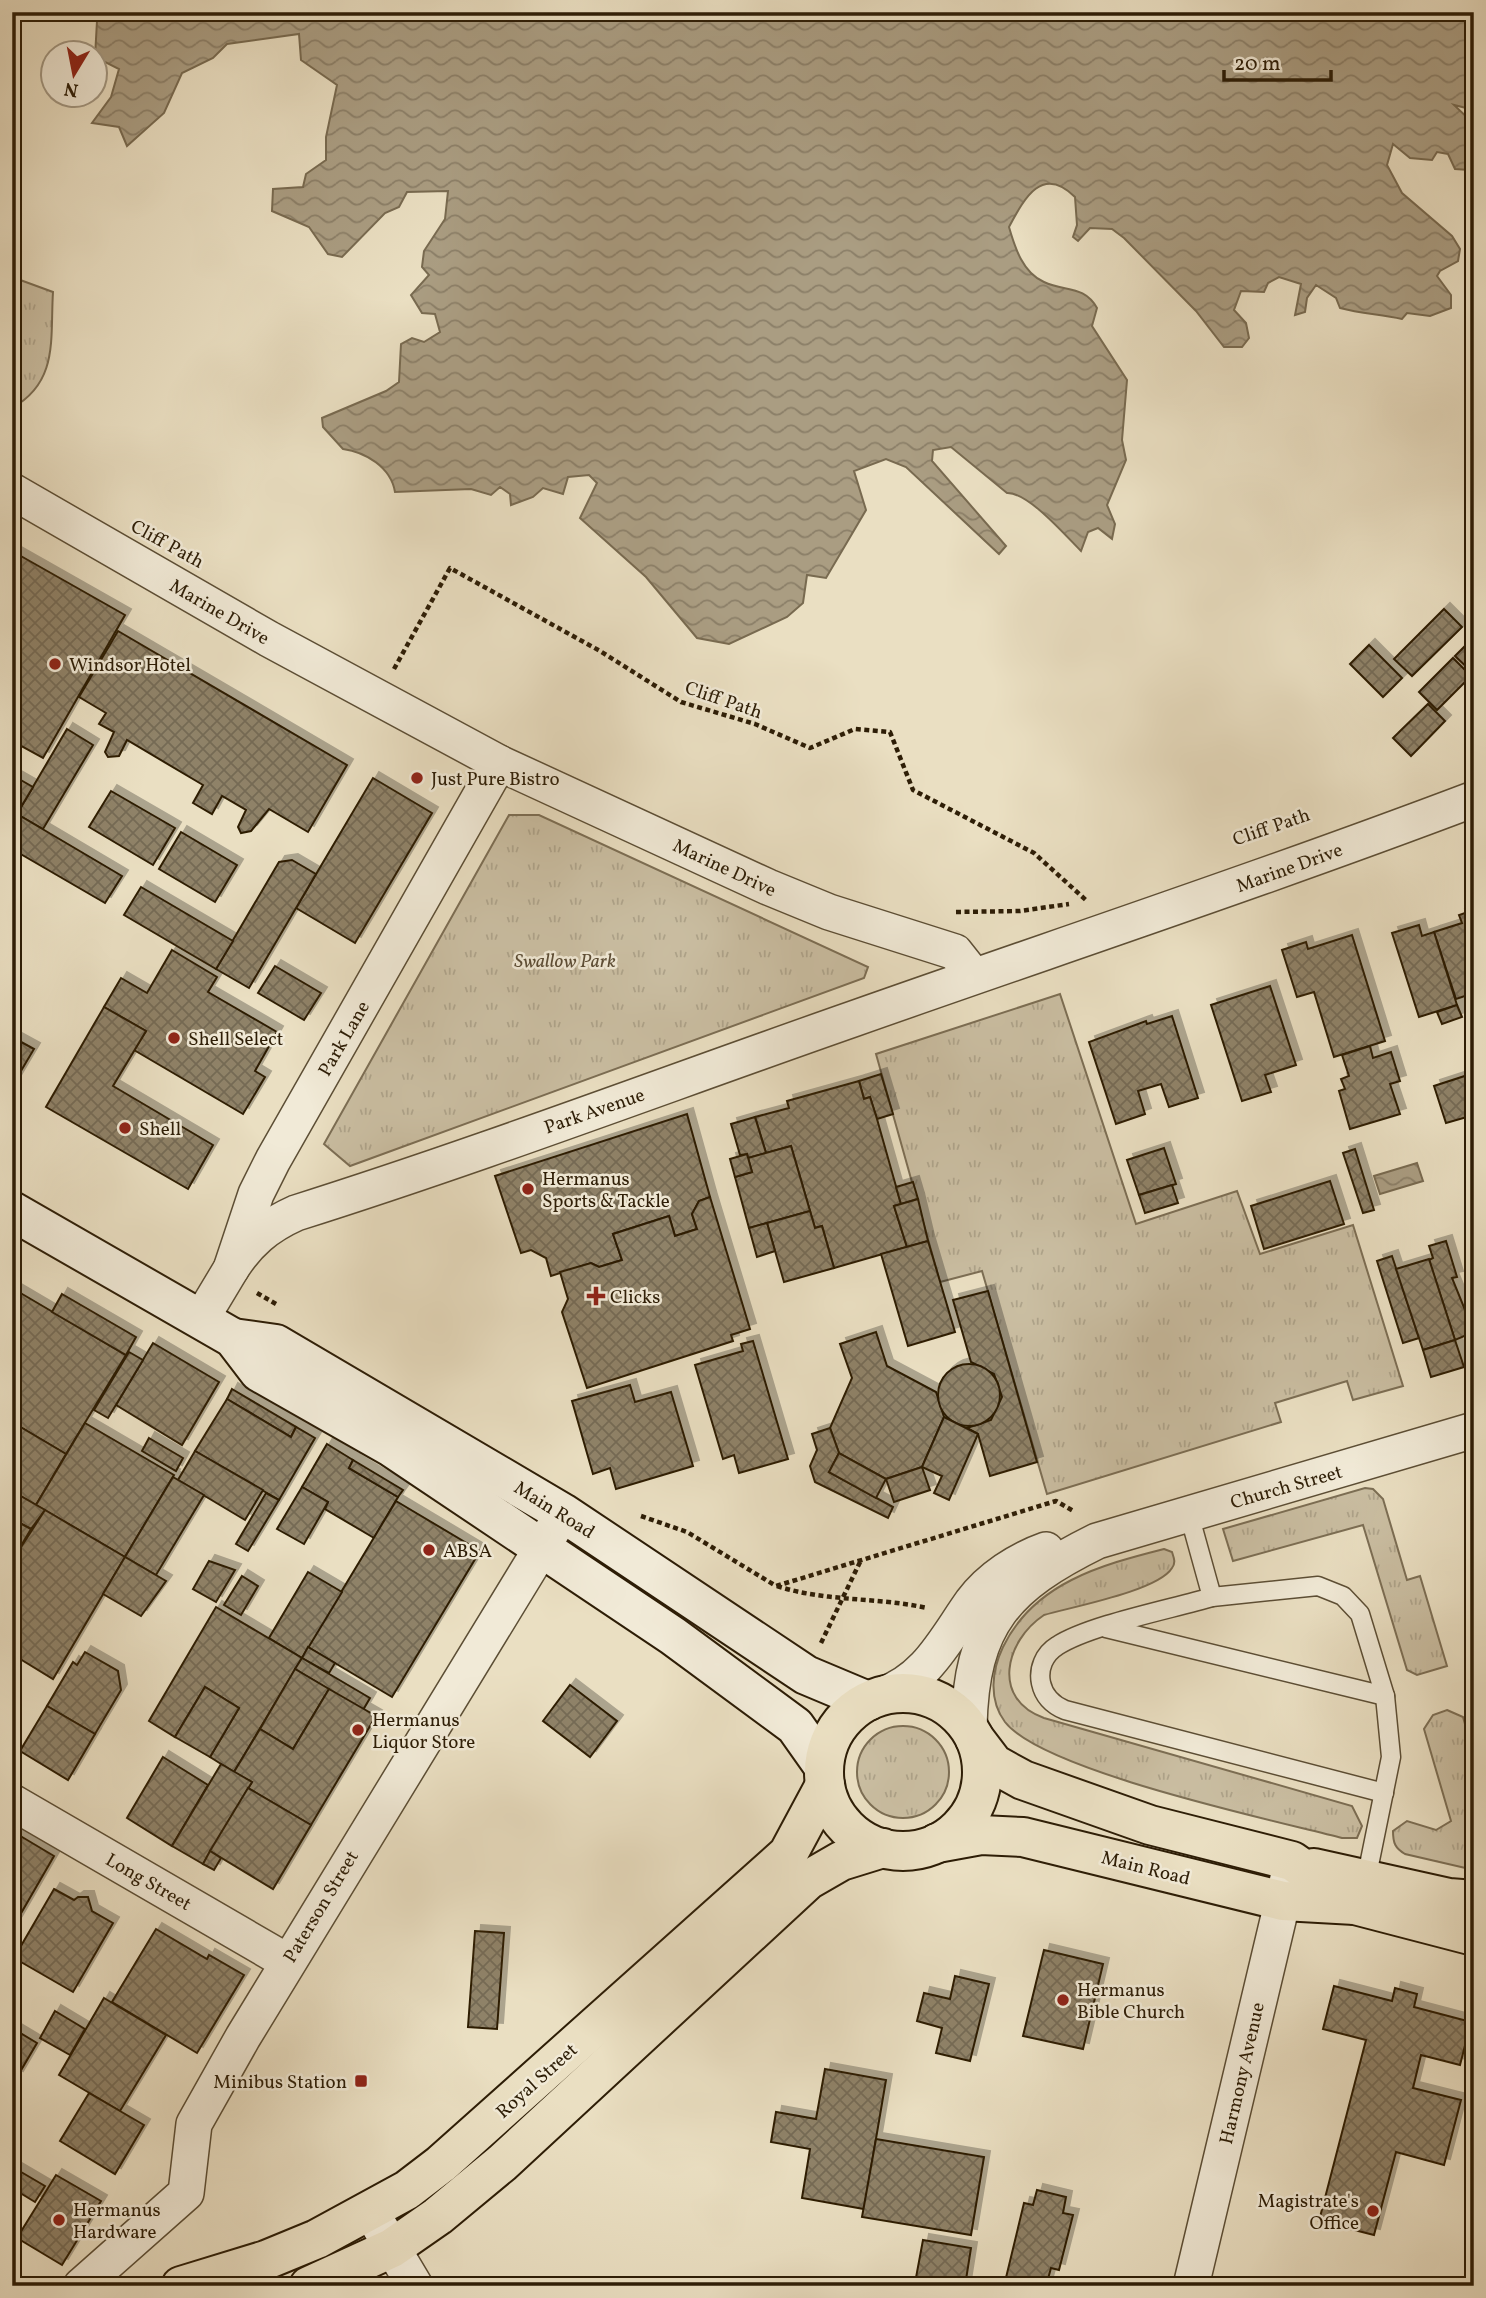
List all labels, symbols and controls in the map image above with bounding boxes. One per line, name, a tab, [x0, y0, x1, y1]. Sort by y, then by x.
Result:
north arrow	[38, 38, 108, 108]
scale bar	[1224, 38, 1330, 82]
text: 20 m	[1234, 50, 1280, 79]
text: N	[62, 75, 80, 103]
street label: Cliff Path	[126, 514, 208, 576]
street label: Marine Drive	[164, 574, 274, 652]
place label: Windsor Hotel	[69, 653, 191, 679]
marker: Windsor Hotel	[47, 656, 63, 672]
street label: Cliff Path	[681, 676, 766, 726]
place label: Just Pure Bistro	[431, 767, 560, 793]
marker: Just Pure Bistro	[409, 770, 425, 786]
street label: Cliff Path	[1229, 803, 1314, 853]
street label: Marine Drive	[668, 833, 780, 904]
street label: Marine Drive	[1233, 838, 1346, 900]
park label: Swallow Park	[514, 949, 616, 975]
street label: Park Lane	[313, 997, 377, 1081]
place label: Shell Select	[188, 1027, 284, 1053]
marker: Shell Select	[166, 1030, 182, 1046]
street label: Park Avenue	[541, 1083, 648, 1141]
place label: Shell	[139, 1117, 181, 1143]
marker: Shell	[117, 1120, 133, 1136]
place label: Hermanus Sports & Tackle	[542, 1167, 670, 1215]
marker: Hermanus Sports & Tackle	[520, 1181, 536, 1197]
place label: Clicks	[610, 1285, 660, 1311]
marker: Clicks	[588, 1288, 604, 1304]
street label: Church Street	[1228, 1459, 1346, 1516]
street label: Main Road	[508, 1476, 599, 1546]
place label: ABSA	[443, 1539, 492, 1565]
marker: ABSA	[421, 1542, 437, 1558]
place label: Hermanus Liquor Store	[372, 1708, 475, 1756]
marker: Hermanus Liquor Store	[350, 1722, 366, 1738]
street label: Main Road	[1098, 1845, 1193, 1893]
street label: Paterson Street	[278, 1846, 366, 1968]
street label: Long Street	[100, 1848, 196, 1918]
place label: Hermanus Bible Church	[1077, 1978, 1185, 2026]
marker: Hermanus Bible Church	[1055, 1992, 1071, 2008]
street label: Harmony Avenue	[1214, 2000, 1272, 2147]
street label: Royal Street	[491, 2038, 584, 2125]
place label: Minibus Station	[213, 2070, 347, 2096]
marker: Minibus Station	[353, 2073, 369, 2089]
place label: Magistrate's Office	[1257, 2189, 1359, 2237]
place label: Hermanus Hardware	[73, 2198, 161, 2246]
marker: Magistrate's Office	[1365, 2203, 1381, 2219]
marker: Hermanus Hardware	[51, 2212, 67, 2228]

